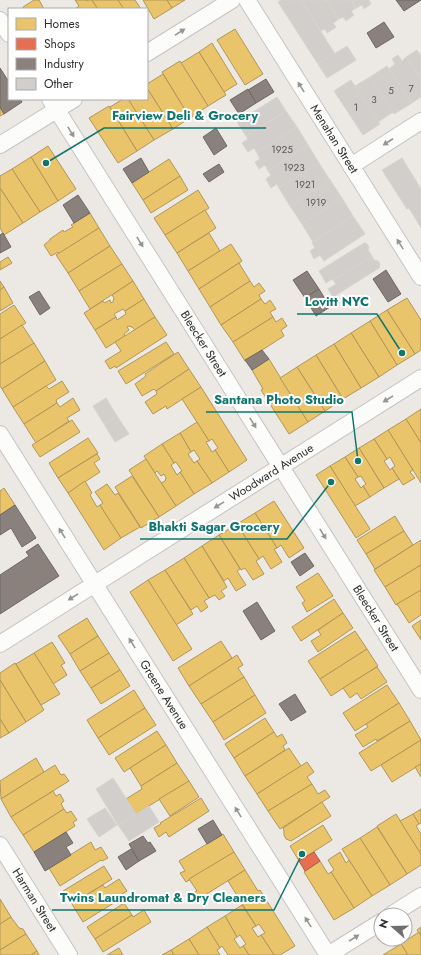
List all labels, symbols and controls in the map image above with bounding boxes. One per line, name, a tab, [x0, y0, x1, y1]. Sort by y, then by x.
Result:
legend	[8, 8, 148, 100]
text: Homes	[44, 15, 80, 33]
one-way arrow	[174, 29, 186, 36]
text: Shops	[44, 35, 75, 53]
text: Industry	[44, 55, 85, 73]
text: Other	[44, 75, 74, 93]
house number: 7	[408, 81, 414, 96]
one-way arrow	[297, 82, 305, 92]
house number: 5	[388, 83, 394, 98]
house number: 3	[371, 92, 377, 107]
house number: 1	[354, 100, 358, 115]
street label: Menahan Street	[306, 101, 363, 177]
callout: Fairview Deli & Grocery	[104, 103, 266, 128]
text: Fairview Deli & Grocery	[112, 106, 258, 125]
one-way arrow	[67, 126, 74, 138]
one-way arrow	[383, 138, 393, 146]
house number: 1925	[271, 142, 293, 157]
house number: 1923	[283, 160, 305, 175]
house number: 1921	[295, 177, 315, 192]
house number: 1919	[306, 195, 326, 210]
one-way arrow	[136, 236, 143, 248]
one-way arrow	[396, 239, 404, 249]
callout: Lovitt NYC	[297, 289, 377, 314]
text: Lovitt NYC	[305, 292, 369, 311]
street label: Bleecker Street	[176, 307, 231, 381]
callout: Santana Photo Studio	[206, 387, 352, 412]
text: Santana Photo Studio	[214, 390, 344, 409]
one-way arrow	[382, 395, 394, 402]
one-way arrow	[250, 418, 257, 429]
street label: Woodward Avenue	[226, 439, 317, 506]
one-way arrow	[213, 502, 225, 509]
callout: Bhakti Sagar Grocery	[140, 514, 287, 539]
text: Bhakti Sagar Grocery	[148, 517, 280, 536]
one-way arrow	[59, 527, 66, 539]
one-way arrow	[319, 528, 326, 540]
street label: Bleecker Street	[348, 582, 404, 655]
one-way arrow	[68, 593, 79, 601]
one-way arrow	[128, 637, 135, 649]
street label: Greene Avenue	[135, 656, 193, 733]
one-way arrow	[235, 806, 242, 818]
street label: Harman Street	[8, 865, 61, 936]
callout: Twins Laundromat & Dry Cleaners	[52, 885, 274, 910]
text: Twins Laundromat & Dry Cleaners	[60, 888, 266, 907]
north arrow	[373, 907, 413, 947]
one-way arrow	[304, 916, 311, 928]
text: N	[375, 917, 393, 930]
one-way arrow	[349, 935, 360, 942]

